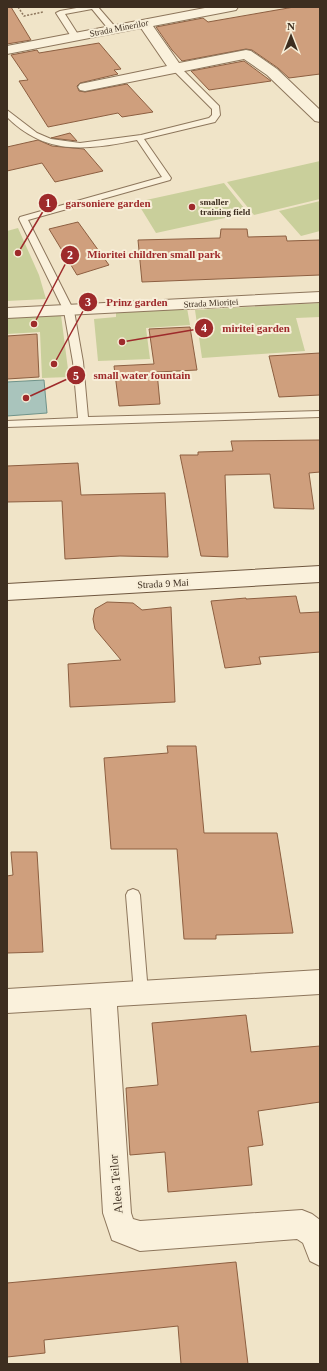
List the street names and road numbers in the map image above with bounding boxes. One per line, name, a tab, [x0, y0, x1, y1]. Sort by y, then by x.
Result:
street label: Strada Minerilor	[89, 17, 149, 39]
street label: Strada Mioriței	[183, 297, 239, 309]
street label: Strada 9 Mai	[137, 577, 189, 590]
street label: Aleea Teilor	[106, 1154, 126, 1214]

